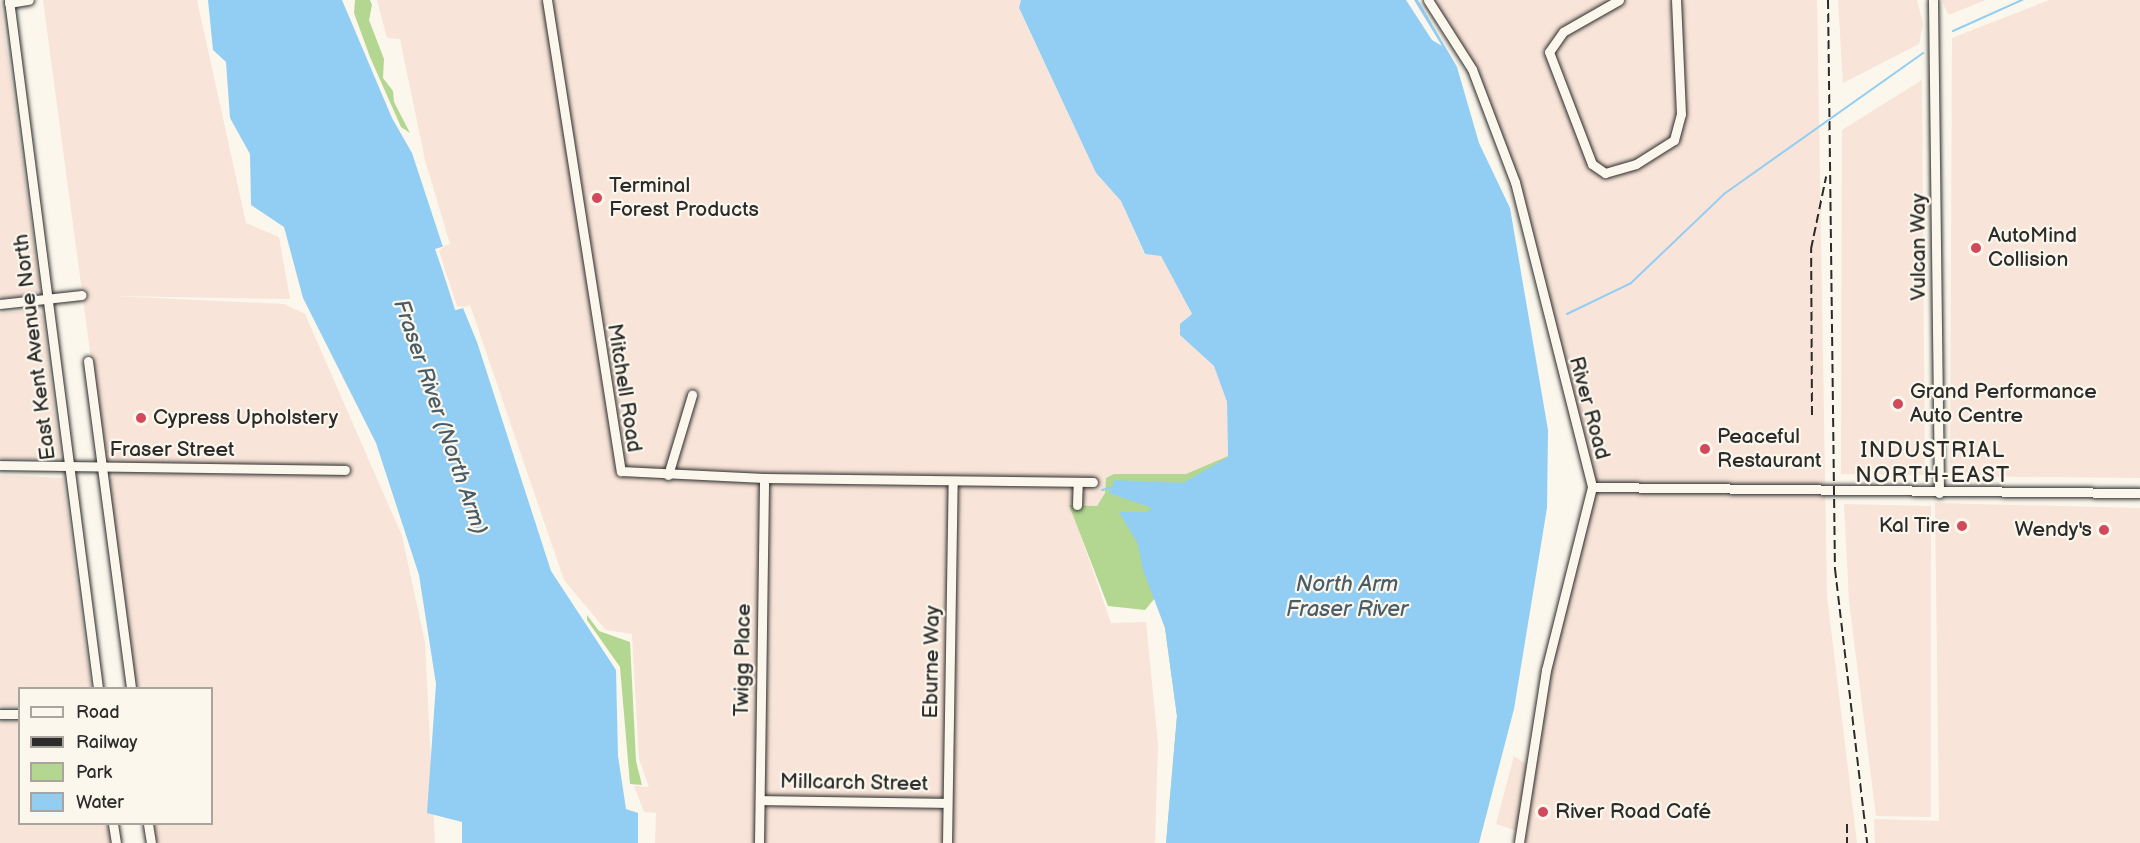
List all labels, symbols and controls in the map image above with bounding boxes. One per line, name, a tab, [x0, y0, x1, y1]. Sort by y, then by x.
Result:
place label: Terminal Forest Products	[609, 173, 759, 223]
marker: Terminal Forest Products	[590, 191, 604, 205]
street label: Vulcan Way	[1906, 193, 1932, 301]
place label: AutoMind Collision	[1988, 223, 2077, 273]
street label: East Kent Avenue North	[9, 232, 61, 462]
marker: AutoMind Collision	[1969, 241, 1983, 255]
water label: Fraser River (North Arm)	[387, 296, 493, 538]
street label: Mitchell Road	[601, 322, 647, 454]
street label: River Road	[1563, 354, 1615, 462]
place label: Grand Performance Auto Centre	[1910, 379, 2097, 429]
marker: Grand Performance Auto Centre	[1891, 397, 1905, 411]
place label: Cypress Upholstery	[153, 405, 338, 431]
marker: Cypress Upholstery	[134, 411, 148, 425]
place label: Peaceful Restaurant	[1717, 424, 1822, 474]
street label: Fraser Street	[109, 437, 235, 463]
district label: INDUSTRIAL NORTH-EAST	[1855, 437, 2011, 488]
marker: Peaceful Restaurant	[1698, 442, 1712, 456]
place label: Kal Tire	[1878, 513, 1950, 539]
place label: Wendy's	[2015, 517, 2092, 543]
marker: Kal Tire	[1955, 519, 1969, 533]
marker: Wendy's	[2097, 523, 2111, 537]
water label: North Arm Fraser River	[1286, 571, 1408, 622]
street label: Twigg Place	[729, 603, 757, 717]
street label: Eburne Way	[918, 605, 946, 719]
legend	[18, 687, 213, 825]
text: Road	[76, 702, 120, 723]
text: Railway	[76, 732, 138, 753]
text: Park	[76, 762, 112, 783]
street label: Millcarch Street	[779, 769, 929, 797]
text: Water	[76, 792, 124, 813]
place label: River Road Café	[1555, 799, 1711, 825]
marker: River Road Café	[1536, 805, 1550, 819]

